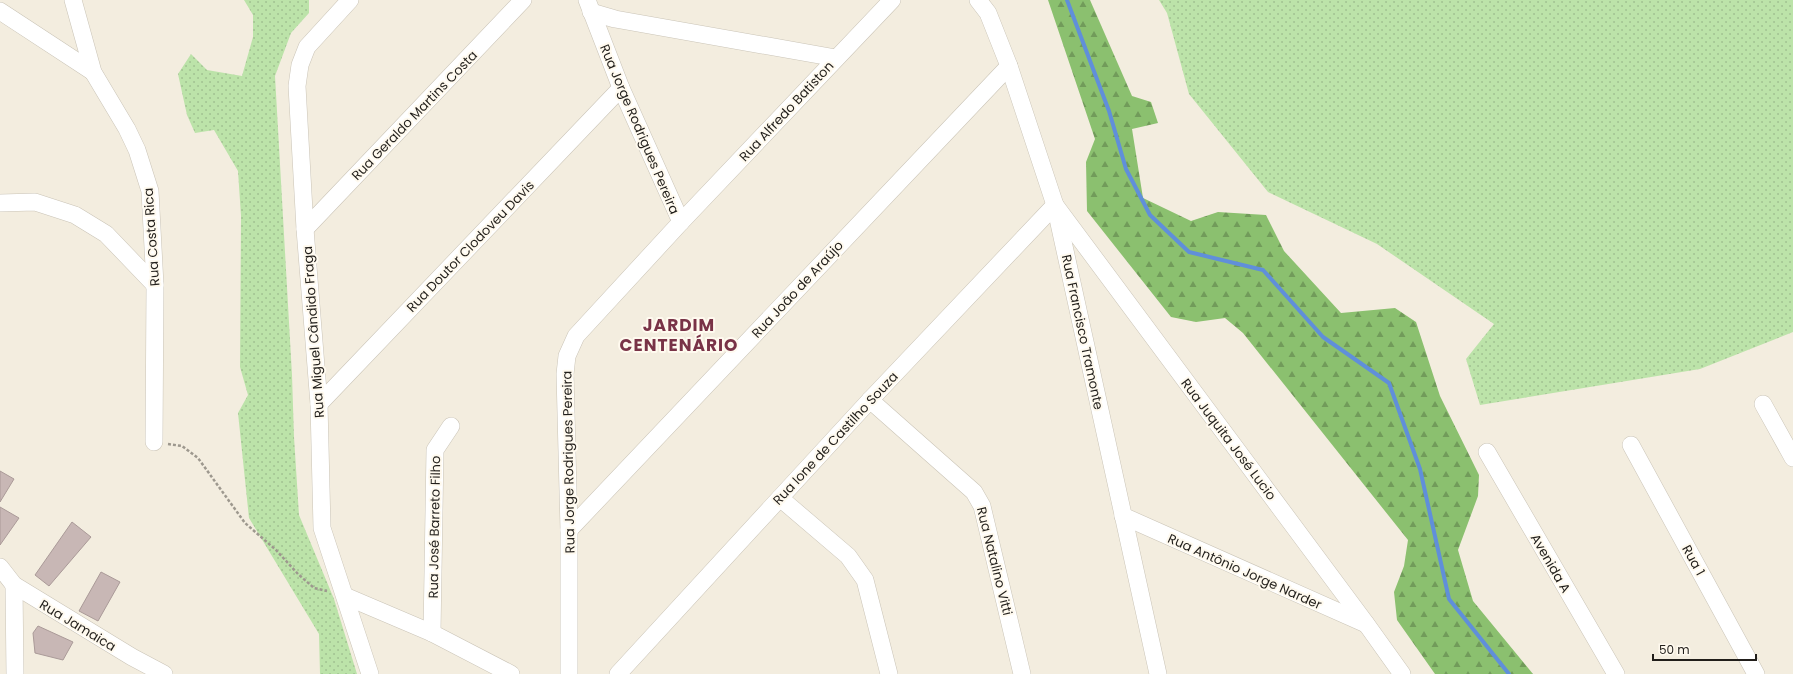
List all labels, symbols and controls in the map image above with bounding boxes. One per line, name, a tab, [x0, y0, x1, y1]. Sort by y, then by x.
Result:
street label: Rua Jorge Rodrigues Pereira	[595, 41, 684, 217]
street label: Rua Geraldo Martins Costa	[347, 46, 482, 185]
street label: Rua Alfredo Batiston	[735, 57, 838, 166]
street label: Rua Doutor Clodoveu Davis	[402, 176, 539, 317]
street label: Rua Costa Rica	[139, 187, 164, 287]
street label: Rua João de Araújo	[747, 236, 848, 342]
street label: Rua Miguel Cândido Fraga	[298, 245, 329, 419]
street label: Rua Francisco Tramonte	[1057, 253, 1108, 411]
district label: JARDIM CENTENÁRIO	[620, 313, 738, 357]
street label: Rua Ione de Castilho Souza	[768, 368, 902, 509]
street label: Rua Jorge Rodrigues Pereira	[557, 370, 580, 553]
street label: Rua Juquita José Lucio	[1177, 375, 1281, 504]
street label: Rua José Barreto Filho	[424, 456, 445, 598]
street label: Rua Natalino Vitti	[972, 505, 1017, 617]
street label: Rua Antônio Jorge Narder	[1165, 529, 1325, 614]
street label: Avenida A	[1526, 530, 1575, 597]
street label: Rua 1	[1677, 541, 1710, 579]
street label: Rua Jamaica	[36, 595, 120, 656]
scale bar	[1653, 636, 1756, 662]
text: 50 m	[1659, 641, 1690, 658]

